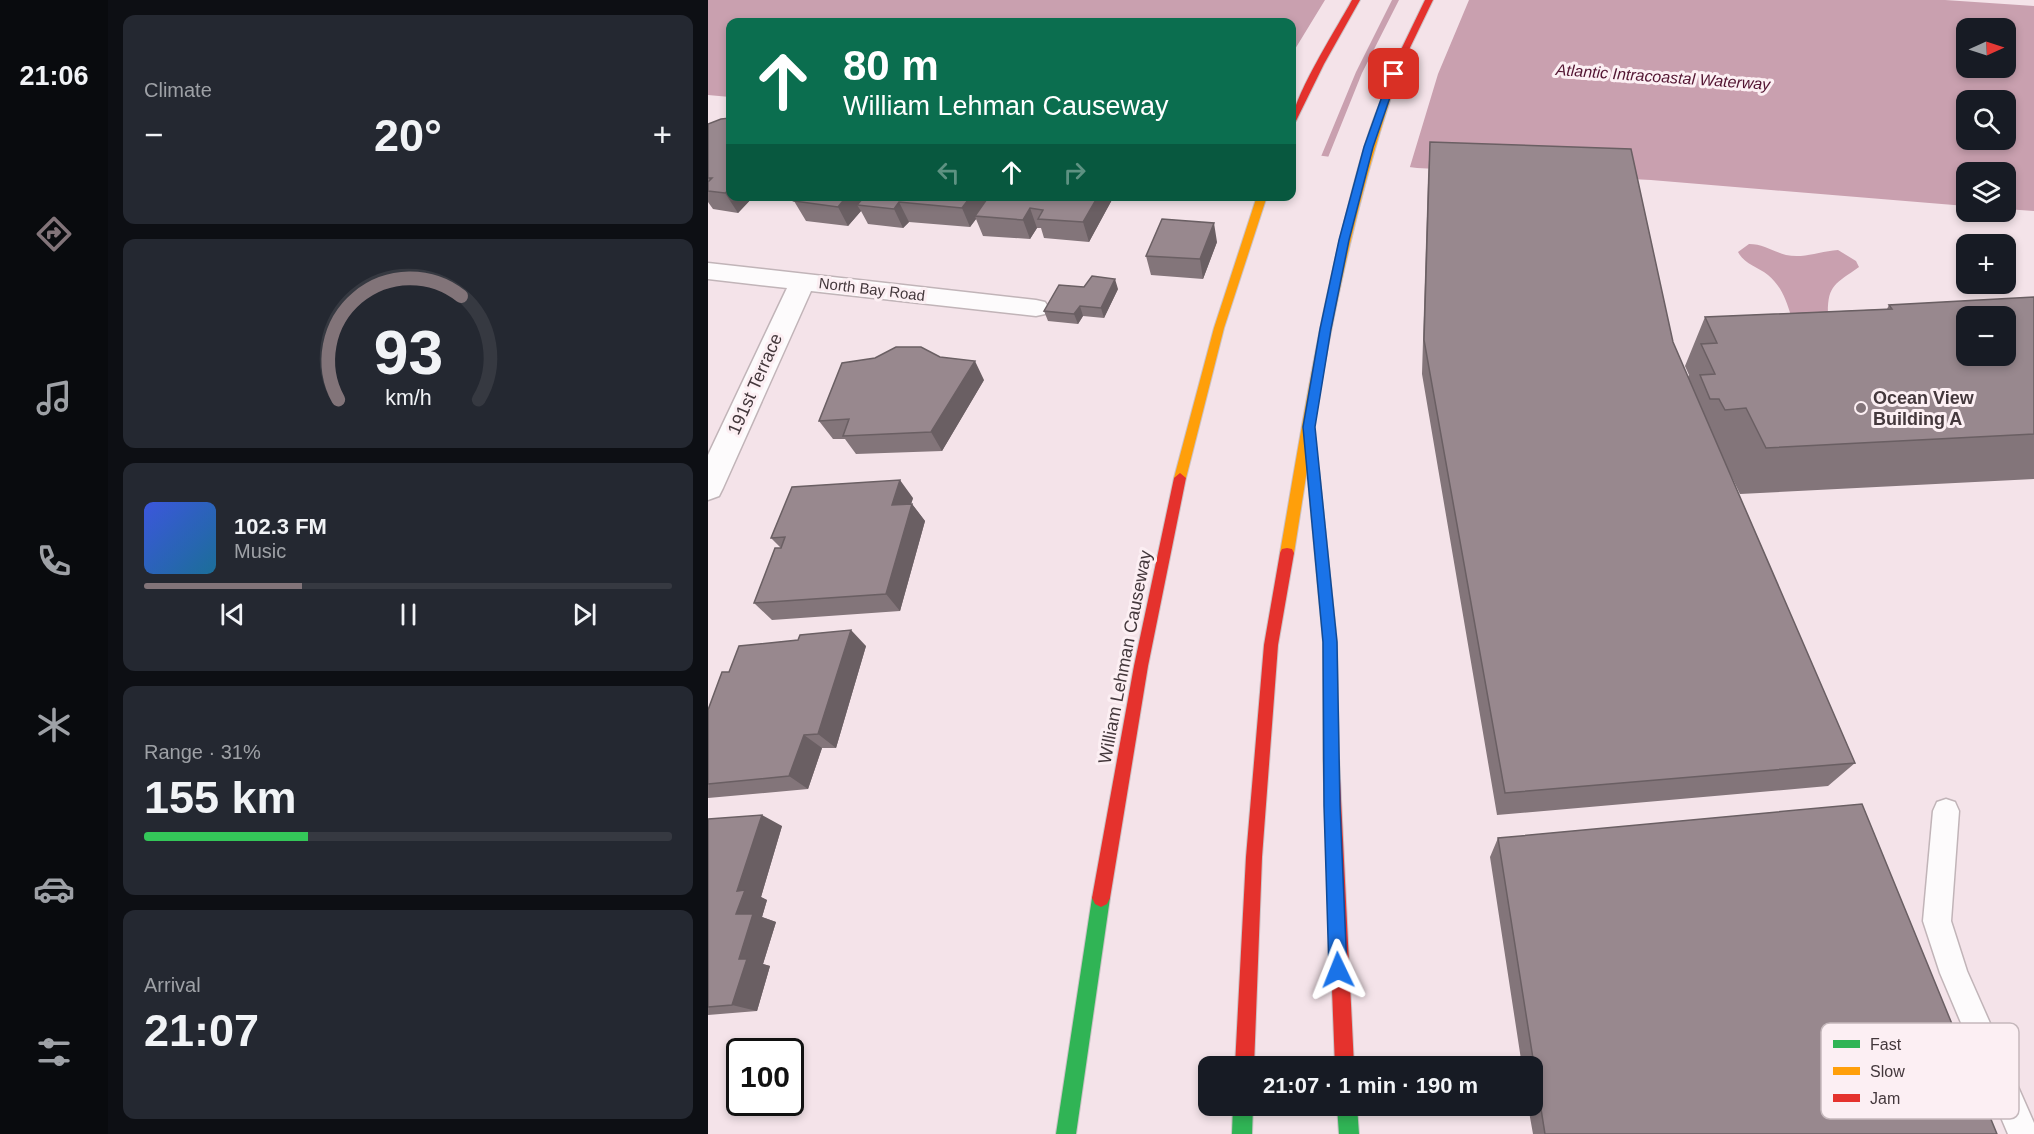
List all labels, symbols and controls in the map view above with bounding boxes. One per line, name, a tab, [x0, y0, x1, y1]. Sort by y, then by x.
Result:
north arrow	[1956, 18, 2016, 78]
map controls	[1956, 18, 2016, 366]
icon: ahead	[744, 42, 822, 120]
text: 80 m	[843, 42, 939, 89]
pin	[1368, 48, 1419, 99]
icon: arrive	[1377, 57, 1410, 90]
text: 21:06	[19, 61, 89, 91]
water label: Atlantic Intracoastal Waterway	[1554, 61, 1772, 93]
text: Climate	[144, 79, 212, 101]
button: search	[1956, 90, 2016, 150]
text: William Lehman Causeway	[843, 91, 1169, 121]
text: 20°	[374, 110, 442, 161]
text: −	[144, 116, 163, 153]
text: +	[653, 116, 672, 153]
icon: left	[932, 156, 965, 189]
icon: ahead	[995, 156, 1028, 189]
icon: right	[1058, 156, 1091, 189]
button: layers	[1956, 162, 2016, 222]
icon: directions	[33, 213, 75, 255]
button: +	[1956, 234, 2016, 294]
street label: North Bay Road	[818, 274, 926, 304]
button: −	[1956, 306, 2016, 366]
text: 93	[373, 318, 443, 387]
street label: 191st Terrace	[724, 330, 786, 438]
icon: music	[33, 377, 75, 419]
text: km/h	[385, 387, 431, 411]
place label: Ocean View Building A	[1873, 388, 1975, 429]
marker: Ocean View Building A	[1854, 401, 1868, 415]
text: 102.3 FM	[234, 514, 327, 539]
icon: phone	[33, 540, 75, 582]
text: Music	[234, 540, 286, 562]
street label: William Lehman Causeway	[1094, 549, 1156, 765]
icon: previous	[216, 598, 249, 631]
icon: pause	[392, 598, 425, 631]
icon: next	[568, 598, 601, 631]
icon: climate	[33, 704, 75, 746]
text: Range · 31%	[144, 741, 261, 763]
text: 155 km	[144, 772, 297, 823]
icon: car	[33, 868, 75, 910]
position arrow	[1306, 938, 1370, 1002]
text: Arrival	[144, 974, 201, 996]
text: 21:07	[144, 1005, 259, 1056]
legend	[1821, 1023, 2019, 1119]
icon: filters	[33, 1031, 75, 1073]
text: Fast	[1870, 1036, 1902, 1053]
speed limit sign: 100	[726, 1038, 804, 1116]
text: Slow	[1870, 1063, 1905, 1080]
text: 21:07 · 1 min · 190 m	[1263, 1073, 1478, 1098]
text: Jam	[1870, 1090, 1900, 1107]

